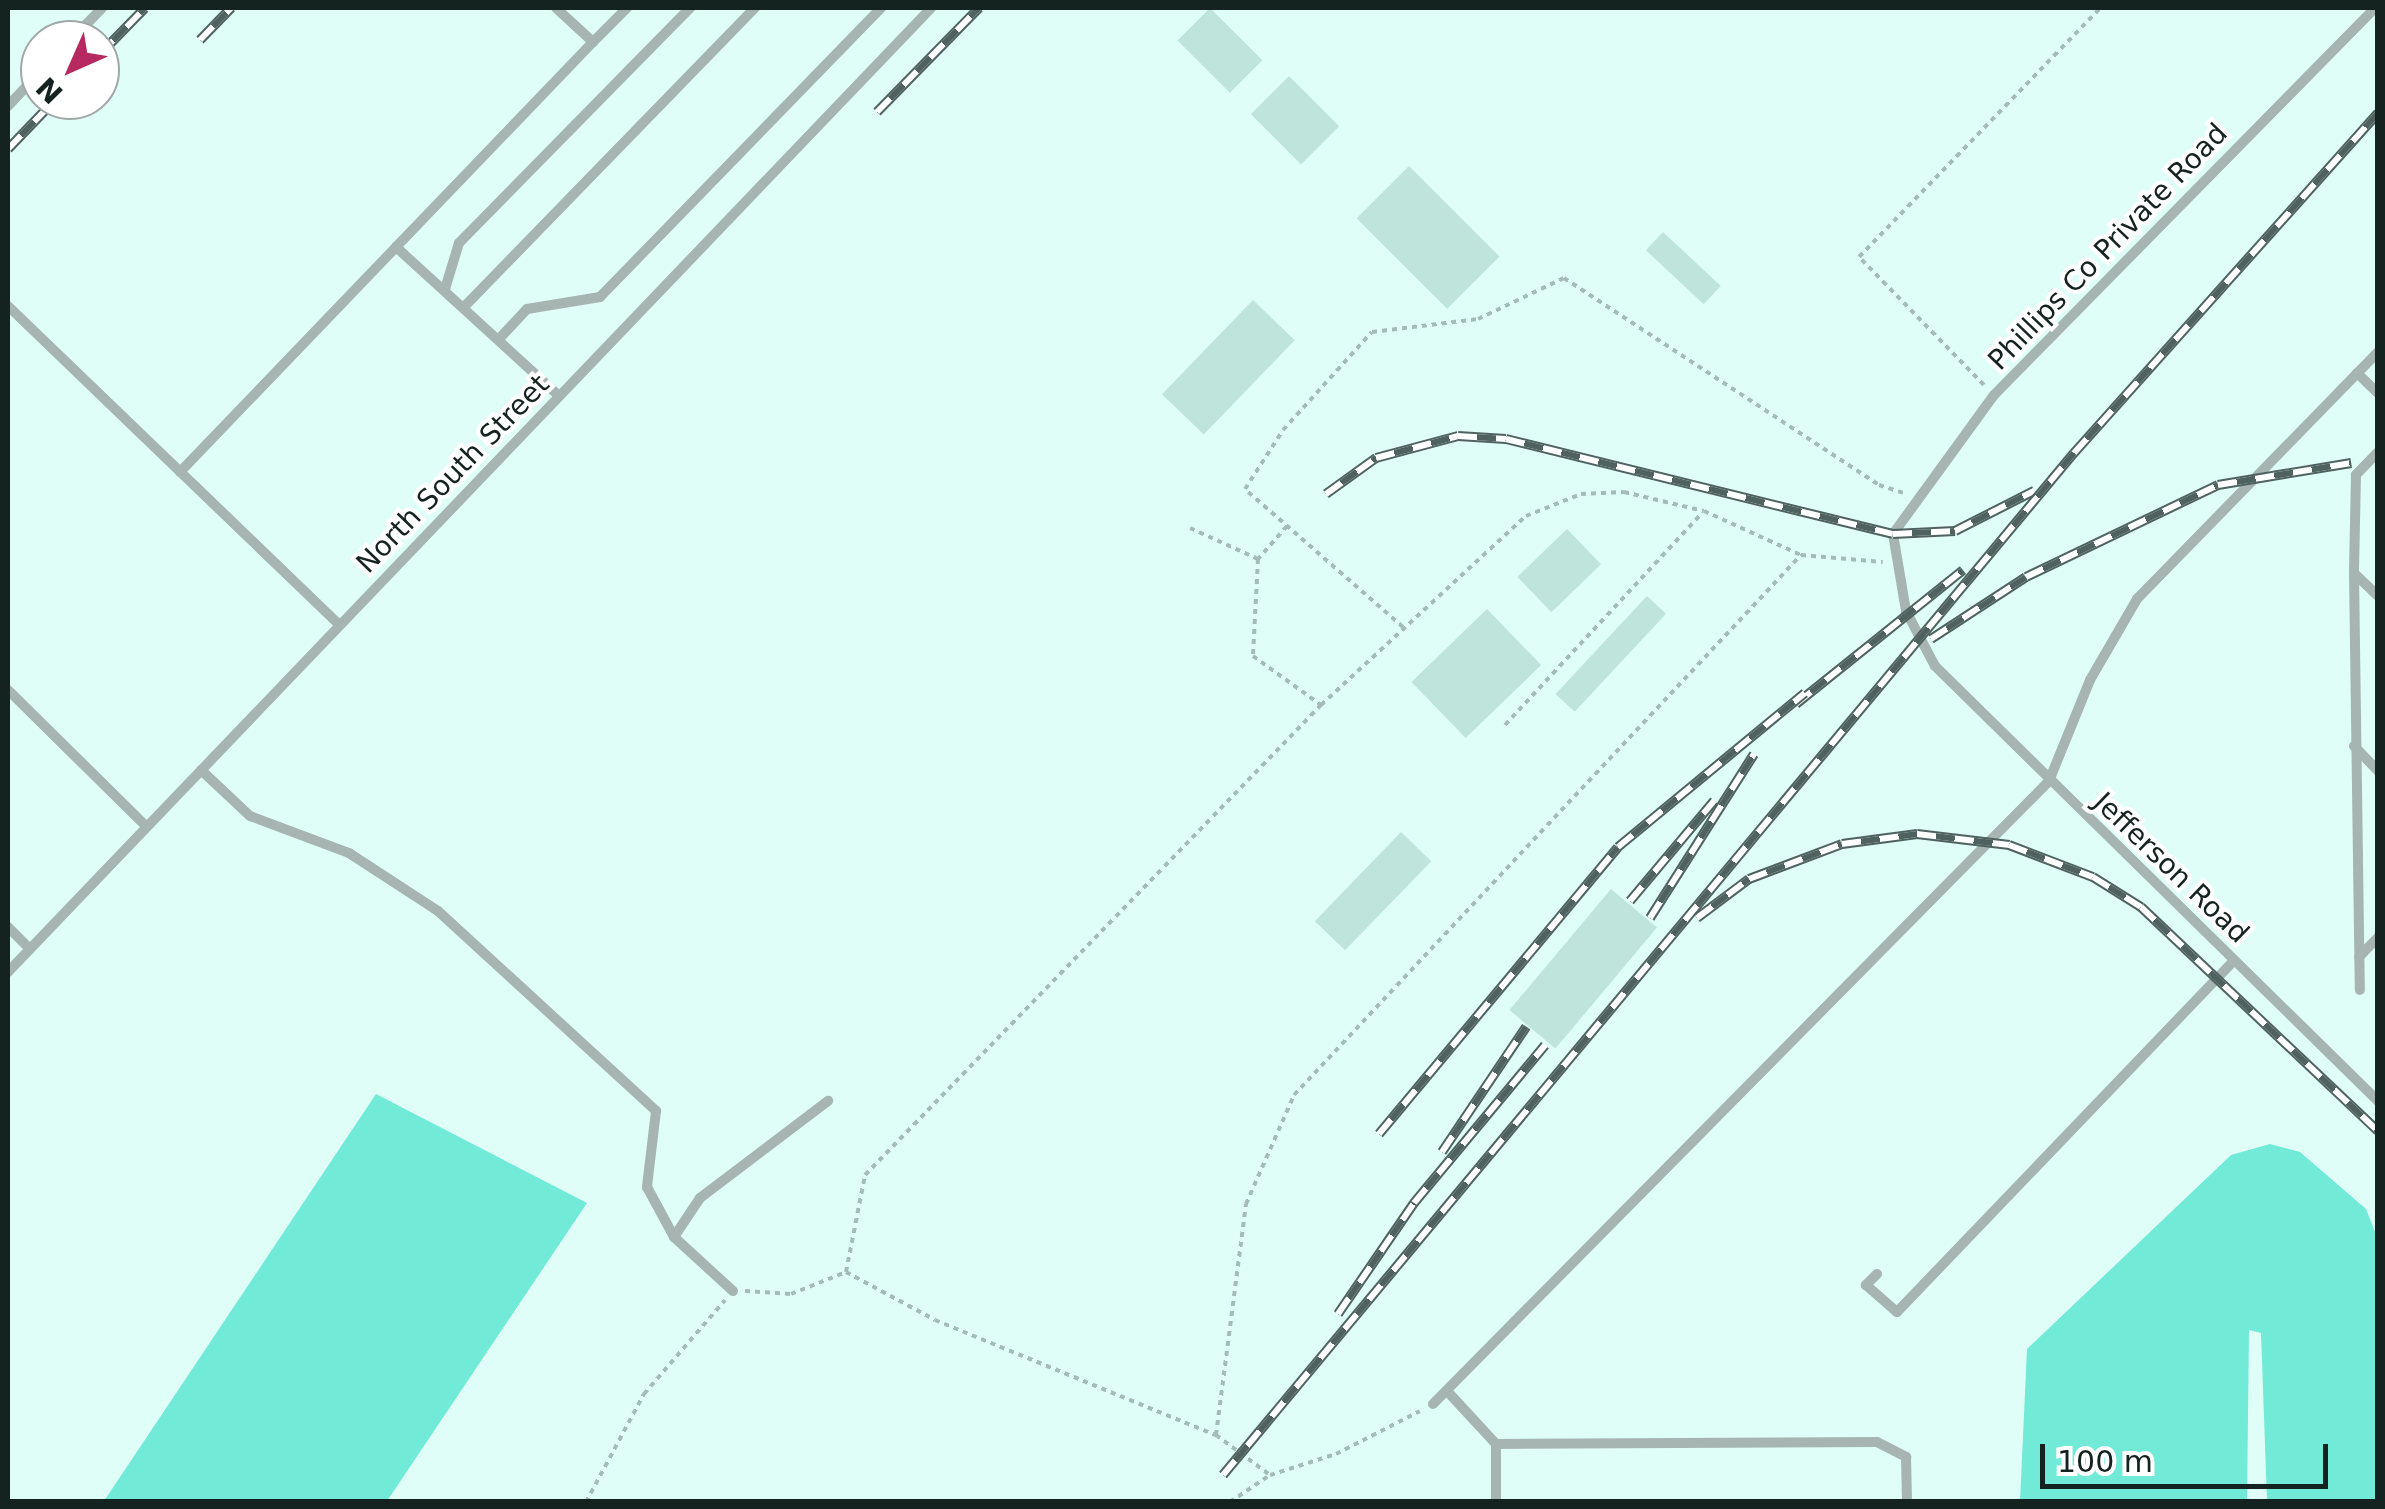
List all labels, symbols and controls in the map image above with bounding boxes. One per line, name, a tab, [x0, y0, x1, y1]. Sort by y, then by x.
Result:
north arrow	[20, 20, 120, 120]
text: N	[30, 70, 70, 110]
street label: Phillips Co Private Road	[1982, 117, 2234, 377]
street label: North South Street	[350, 368, 556, 580]
street label: Jefferson Road	[2087, 786, 2255, 950]
scale bar	[2045, 1424, 2332, 1486]
text: 100 m	[2057, 1444, 2153, 1479]

